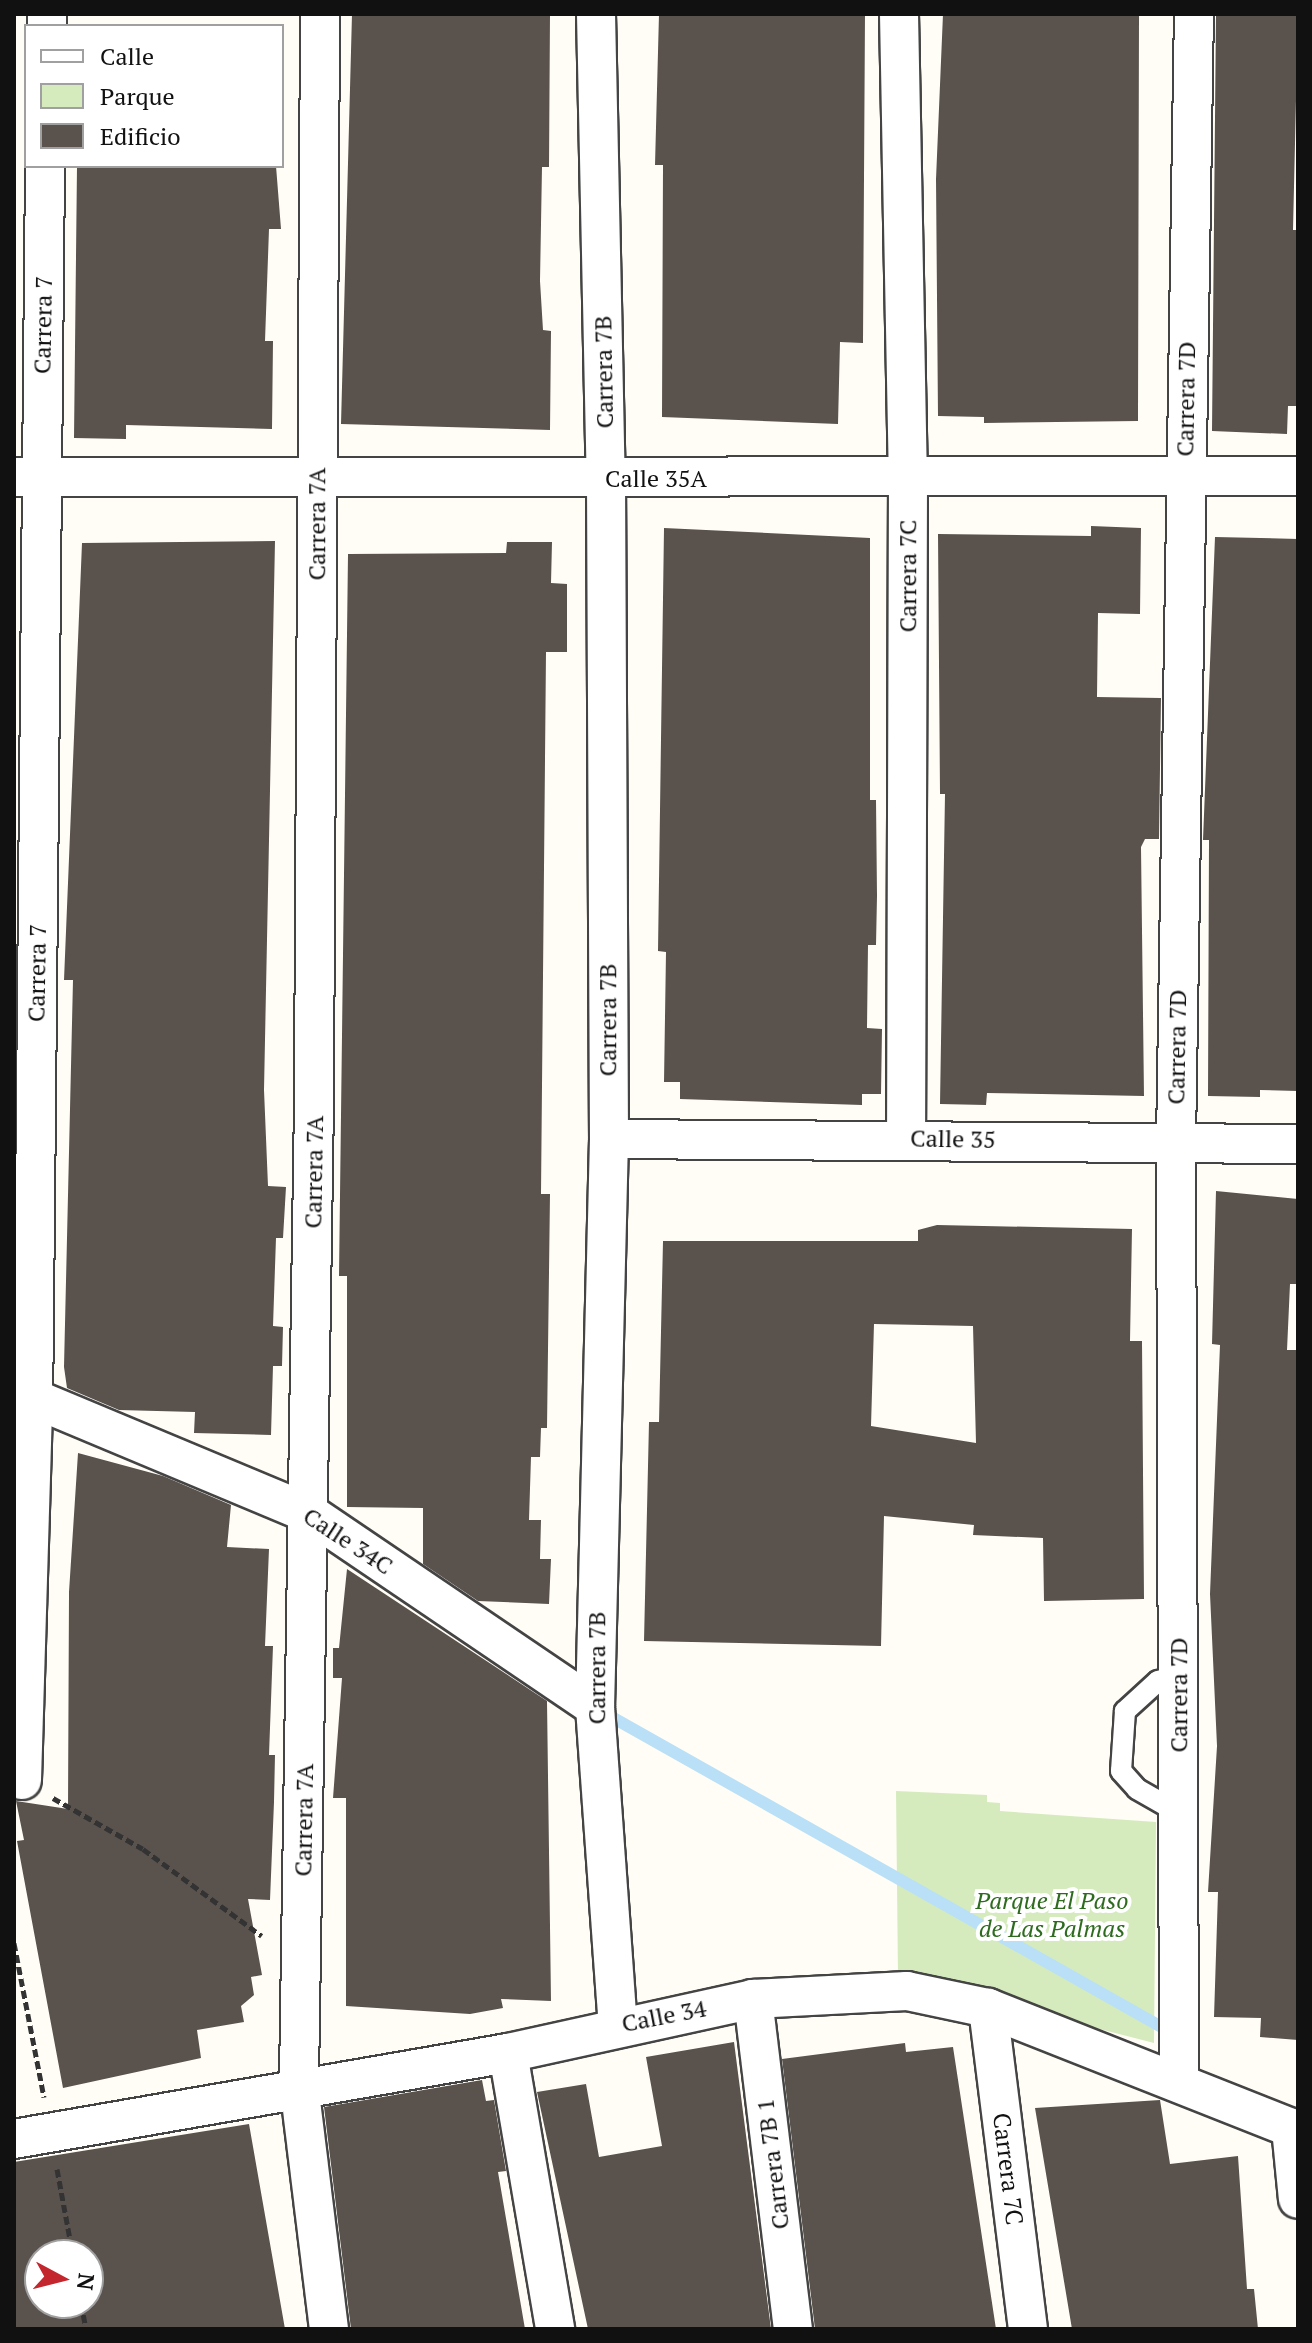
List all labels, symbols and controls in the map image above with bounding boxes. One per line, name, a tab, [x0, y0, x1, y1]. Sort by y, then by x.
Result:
legend	[24, 24, 284, 168]
text: Calle	[100, 40, 154, 72]
text: Parque	[100, 80, 175, 112]
text: Edificio	[100, 120, 181, 152]
street label: Carrera 7	[28, 276, 58, 374]
street label: Carrera 7B	[589, 315, 619, 429]
street label: Carrera 7D	[1171, 341, 1201, 457]
street label: Calle 35A	[605, 465, 707, 493]
street label: Carrera 7A	[303, 468, 331, 580]
street label: Carrera 7C	[894, 520, 922, 632]
street label: Carrera 7	[22, 924, 52, 1022]
street label: Carrera 7B	[594, 964, 622, 1076]
street label: Carrera 7D	[1162, 989, 1192, 1105]
street label: Carrera 7A	[299, 1115, 329, 1229]
street label: Calle 35	[910, 1124, 996, 1154]
street label: Calle 34C	[298, 1501, 398, 1581]
street label: Carrera 7B	[583, 1612, 611, 1724]
street label: Carrera 7D	[1165, 1637, 1193, 1753]
street label: Carrera 7A	[289, 1763, 319, 1877]
park label: Parque El Paso de Las Palmas	[976, 1887, 1128, 1943]
street label: Calle 34	[619, 1994, 709, 2038]
street label: Carrera 7B 1	[751, 2097, 795, 2231]
street label: Carrera 7C	[987, 2111, 1029, 2227]
north arrow	[24, 2239, 104, 2319]
text: N	[71, 2272, 102, 2292]

